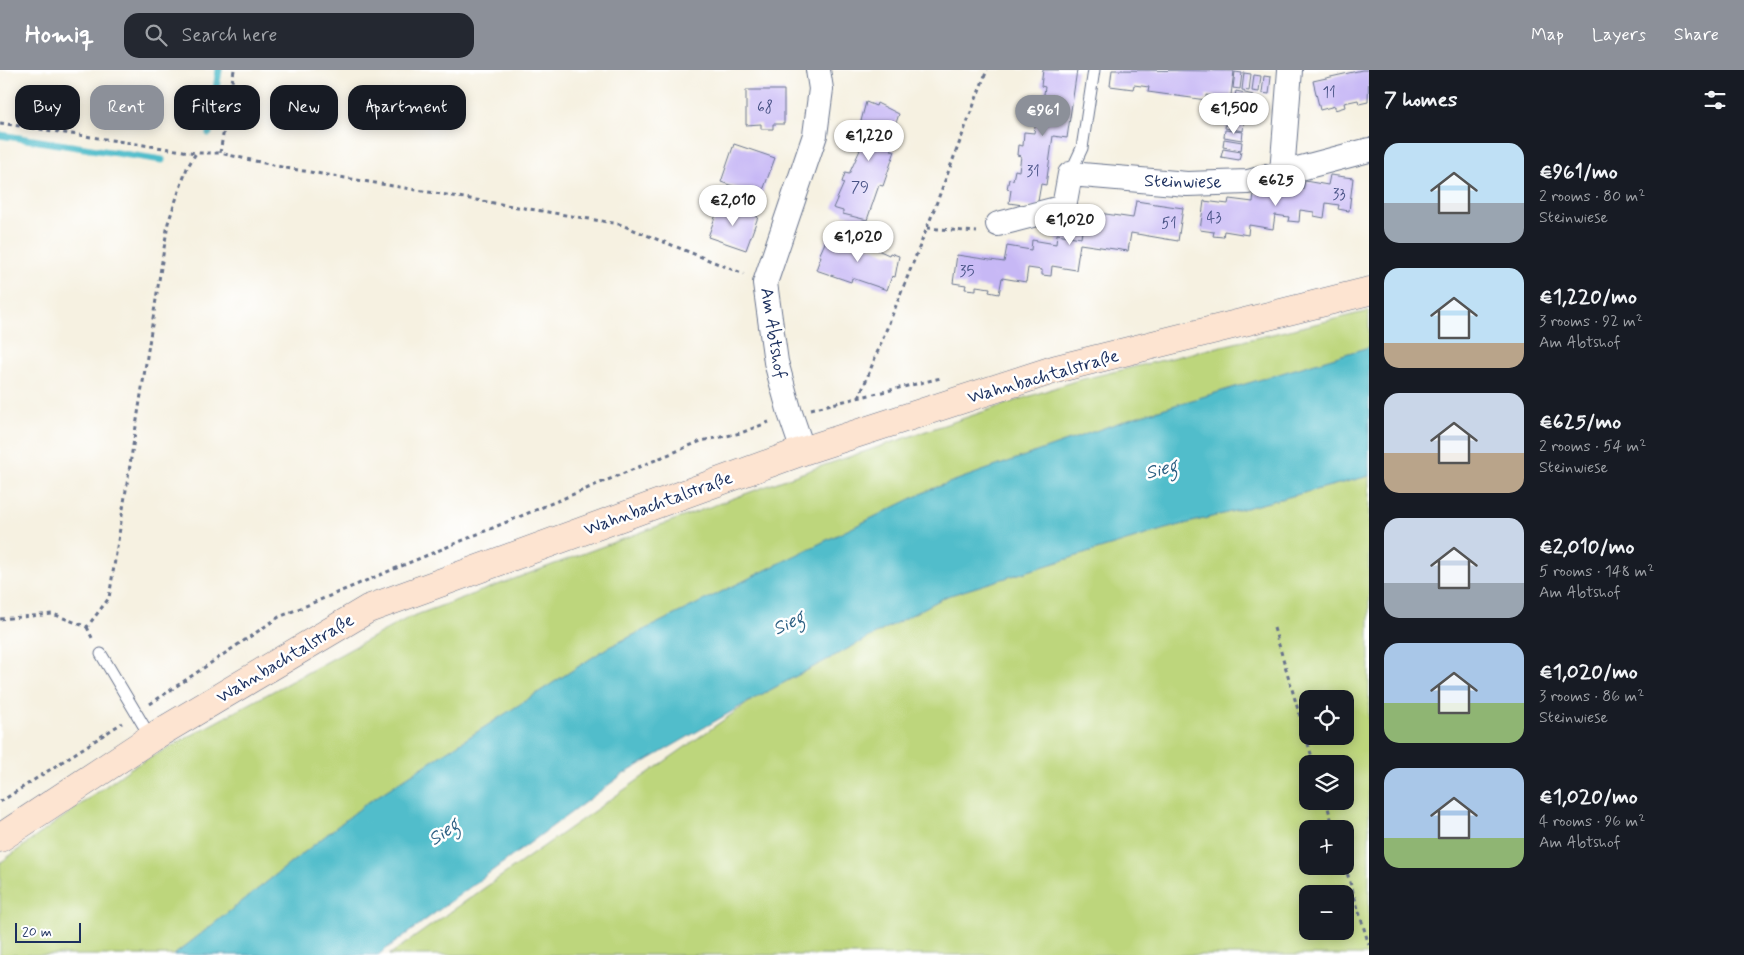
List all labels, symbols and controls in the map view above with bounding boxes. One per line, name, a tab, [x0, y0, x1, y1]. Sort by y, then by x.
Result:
search box	[124, 13, 474, 58]
text: Homiq	[25, 20, 94, 51]
icon: search	[142, 21, 170, 49]
text: Search here	[182, 23, 277, 48]
text: Map	[1531, 23, 1564, 47]
text: Layers	[1592, 23, 1646, 47]
text: Share	[1674, 23, 1719, 47]
house number: 11	[1322, 83, 1336, 103]
chip: Buy	[15, 85, 80, 130]
chip: Rent	[90, 85, 164, 130]
chip: Filters	[174, 85, 260, 130]
chip: New	[270, 85, 338, 130]
chip: Apartment	[348, 85, 466, 130]
text: 7 homes	[1384, 86, 1457, 114]
icon: filters	[1701, 86, 1729, 114]
pin: €1,500	[1193, 92, 1275, 135]
pin: €961	[1013, 94, 1073, 137]
house number: 68	[757, 98, 773, 118]
text: €1,500	[1210, 98, 1258, 119]
text: €961	[1026, 100, 1060, 121]
pin: €1,220	[828, 119, 910, 162]
text: €1,220	[845, 125, 893, 146]
text: €961/mo	[1539, 158, 1618, 186]
house number: 31	[1026, 162, 1040, 182]
icon: home	[1424, 163, 1484, 223]
pin: €625	[1246, 164, 1306, 207]
street label: Steinwiese	[1144, 169, 1222, 195]
text: €625	[1258, 170, 1294, 191]
house number: 79	[851, 178, 869, 198]
pin: €2,010	[692, 184, 774, 227]
house number: 33	[1332, 185, 1346, 205]
text: 2 rooms · 80 m²	[1539, 186, 1645, 207]
text: €2,010	[710, 190, 756, 211]
pin: €1,020	[1029, 204, 1111, 246]
text: Steinwiese	[1539, 207, 1608, 228]
house number: 43	[1206, 208, 1222, 228]
text: €1,020	[1046, 209, 1094, 230]
house number: 51	[1161, 214, 1177, 234]
pin: €1,020	[817, 220, 899, 263]
text: €1,020	[834, 226, 882, 247]
house number: 35	[960, 262, 974, 282]
text: €1,220/mo	[1539, 283, 1637, 311]
street label: Am Abtshof	[754, 286, 792, 381]
icon: home	[1424, 288, 1484, 348]
text: 3 rooms · 92 m²	[1539, 311, 1643, 332]
text: Am Abtshof	[1539, 332, 1621, 353]
street label: Wahnbachtalstraße	[965, 344, 1122, 410]
text: €625/mo	[1539, 408, 1621, 436]
icon: home	[1424, 413, 1484, 473]
text: 2 rooms · 54 m²	[1539, 436, 1646, 457]
water label: Sieg	[1143, 453, 1183, 488]
text: Steinwiese	[1539, 457, 1608, 478]
street label: Wahnbachtalstraße	[581, 466, 736, 542]
text: €2,010/mo	[1539, 533, 1634, 561]
icon: home	[1424, 538, 1484, 598]
text: 5 rooms · 148 m²	[1539, 561, 1654, 582]
text: Am Abtshof	[1539, 582, 1621, 603]
water label: Sieg	[769, 604, 811, 643]
street label: Wahnbachtalstraße	[212, 608, 359, 709]
text: €1,020/mo	[1539, 658, 1638, 686]
icon: home	[1424, 663, 1484, 723]
text: 3 rooms · 86 m²	[1539, 686, 1644, 707]
map controls	[1299, 690, 1354, 940]
button: locate	[1299, 690, 1354, 745]
text: Steinwiese	[1539, 707, 1608, 728]
button: layers	[1299, 755, 1354, 810]
text: €1,020/mo	[1539, 783, 1638, 811]
icon: home	[1424, 788, 1484, 848]
text: 4 rooms · 96 m²	[1539, 811, 1645, 832]
water label: Sieg	[423, 812, 467, 853]
button: +	[1299, 820, 1354, 875]
text: Am Abtshof	[1539, 832, 1621, 853]
button: −	[1299, 885, 1354, 940]
scale bar	[15, 920, 81, 943]
text: 20 m	[22, 923, 52, 941]

